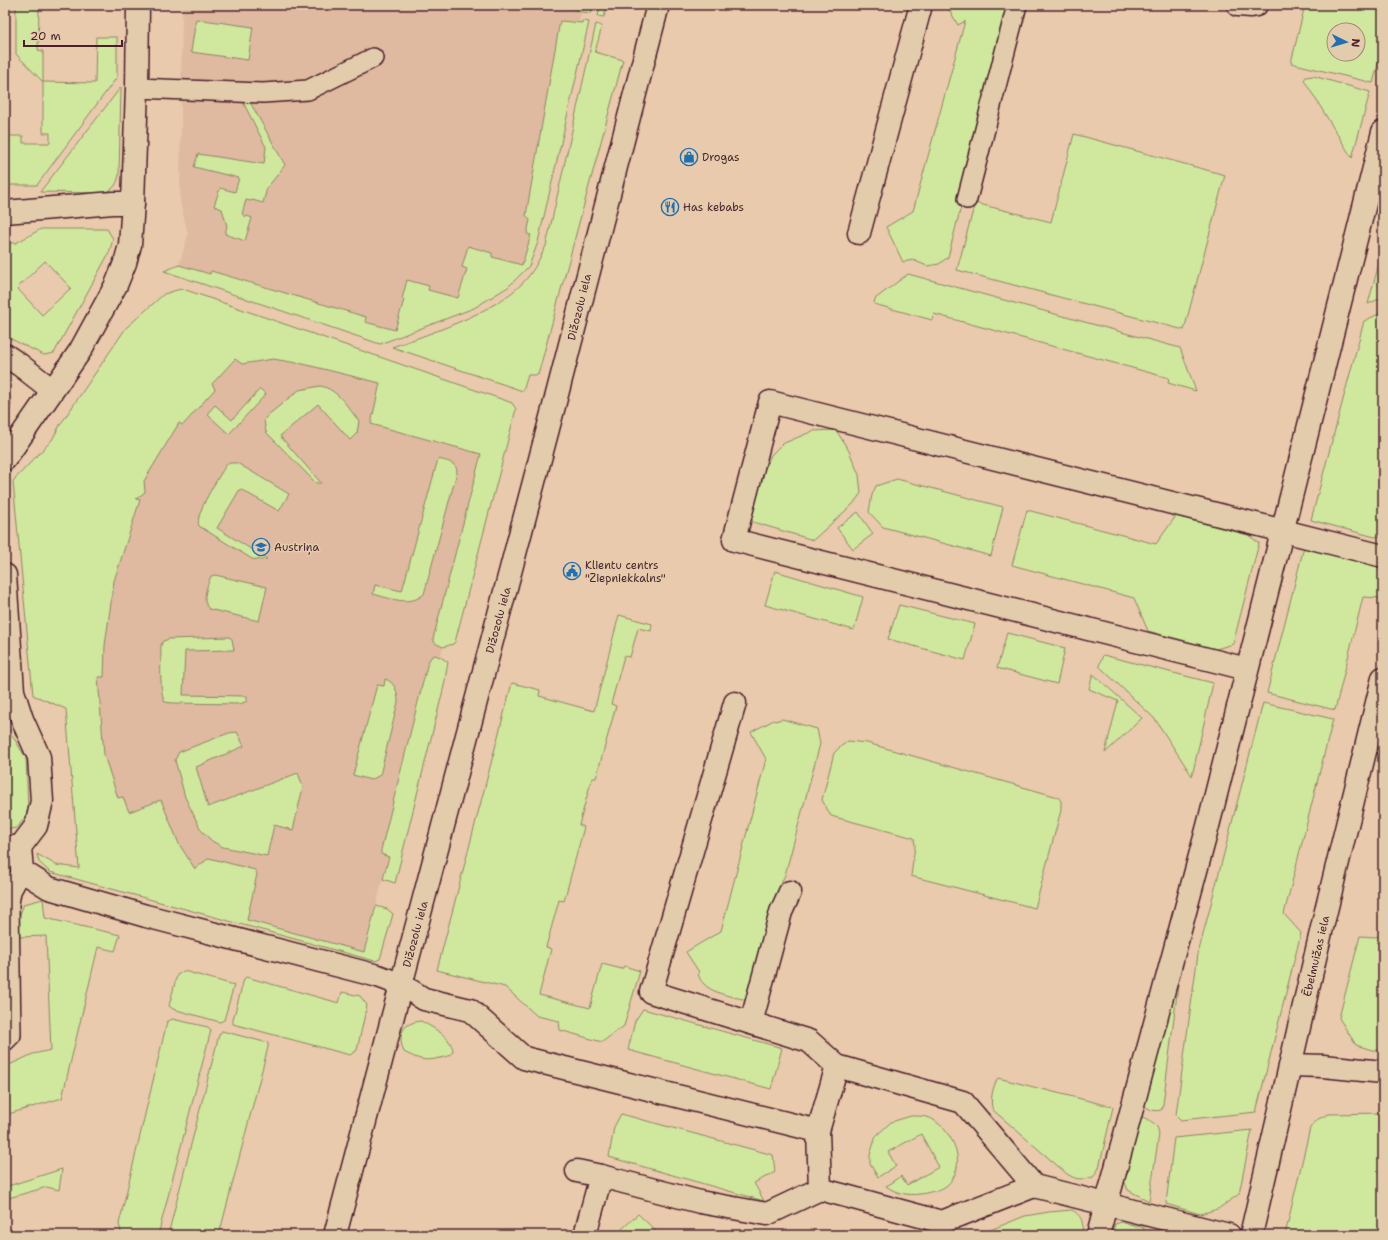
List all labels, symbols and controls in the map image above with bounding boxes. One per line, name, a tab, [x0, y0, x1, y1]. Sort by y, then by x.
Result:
scale bar	[24, 22, 122, 48]
north arrow	[1326, 22, 1366, 62]
text: 20 m	[30, 28, 61, 44]
text: N	[1348, 38, 1363, 48]
shop icon: Drogas	[679, 147, 699, 167]
place label: Drogas	[702, 150, 739, 165]
restaurant icon: Has kebabs	[660, 197, 680, 217]
place label: Has kebabs	[683, 200, 744, 215]
street label: Dižozolu iela	[564, 272, 595, 342]
school or university icon: Austriņa	[251, 537, 271, 557]
place label: Austriņa	[274, 540, 320, 555]
place label: Klientu centrs "Ziepniekkalns"	[585, 558, 666, 586]
public building icon: Klientu centrs "Ziepniekkalns"	[562, 561, 582, 581]
street label: Dižozolu iela	[482, 585, 515, 655]
street label: Dižozolu iela	[399, 899, 432, 969]
street label: Ēbelmuižas iela	[1300, 914, 1333, 998]

